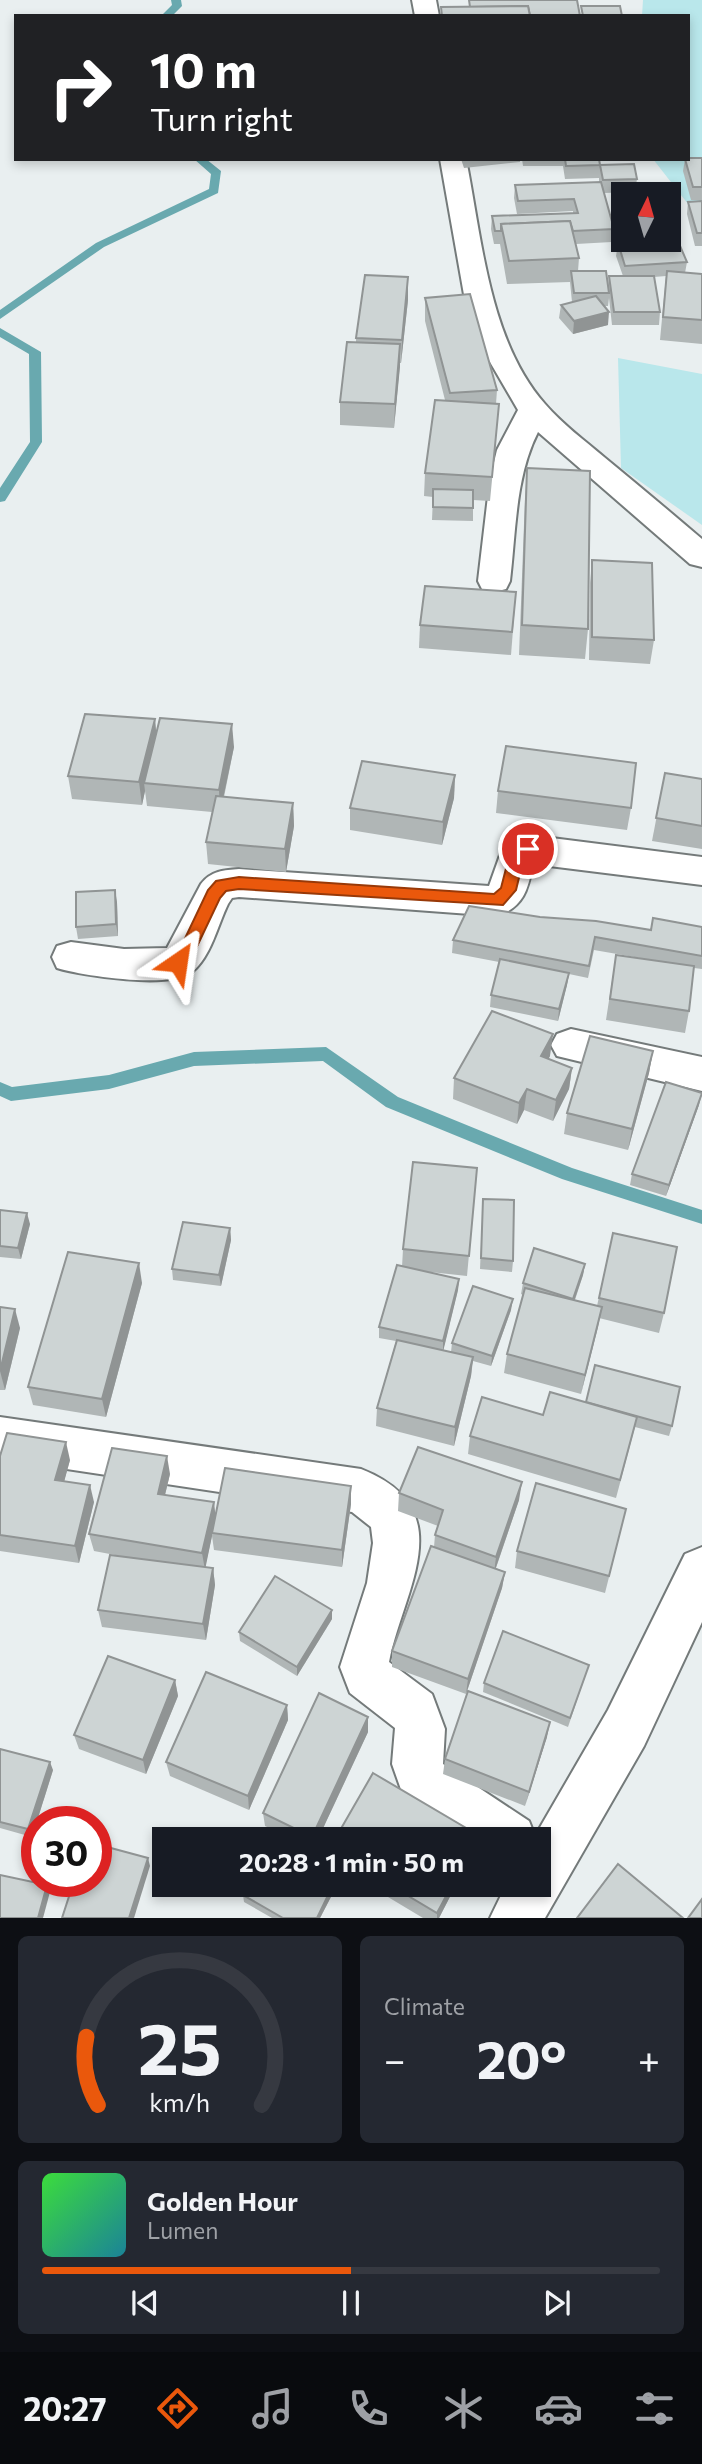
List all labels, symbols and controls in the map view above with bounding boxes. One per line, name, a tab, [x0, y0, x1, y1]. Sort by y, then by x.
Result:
text: 10 m	[150, 38, 257, 98]
icon: right	[35, 42, 126, 133]
text: Turn right	[150, 98, 293, 138]
north arrow	[611, 182, 681, 252]
map controls	[611, 182, 681, 252]
pin	[498, 819, 558, 879]
icon: arrive	[509, 830, 547, 868]
position arrow	[141, 925, 215, 999]
speed limit sign: 30	[21, 1806, 112, 1897]
text: 20:28 · 1 min · 50 m	[239, 1846, 464, 1877]
text: Climate	[384, 1992, 465, 2020]
text: 25	[138, 2002, 222, 2091]
text: 20°	[477, 2026, 567, 2090]
text: −	[384, 2035, 406, 2082]
text: +	[638, 2035, 660, 2082]
text: km/h	[150, 2087, 210, 2117]
text: Golden Hour	[147, 2185, 298, 2216]
text: Lumen	[147, 2216, 218, 2244]
icon: previous	[126, 2284, 164, 2322]
icon: pause	[332, 2284, 370, 2322]
icon: next	[538, 2284, 576, 2322]
icon: directions	[153, 2384, 202, 2433]
icon: music	[248, 2384, 297, 2433]
icon: phone	[344, 2384, 393, 2433]
icon: climate	[439, 2384, 488, 2433]
icon: car	[534, 2384, 583, 2433]
icon: filters	[630, 2384, 679, 2433]
text: 20:27	[23, 2388, 107, 2428]

